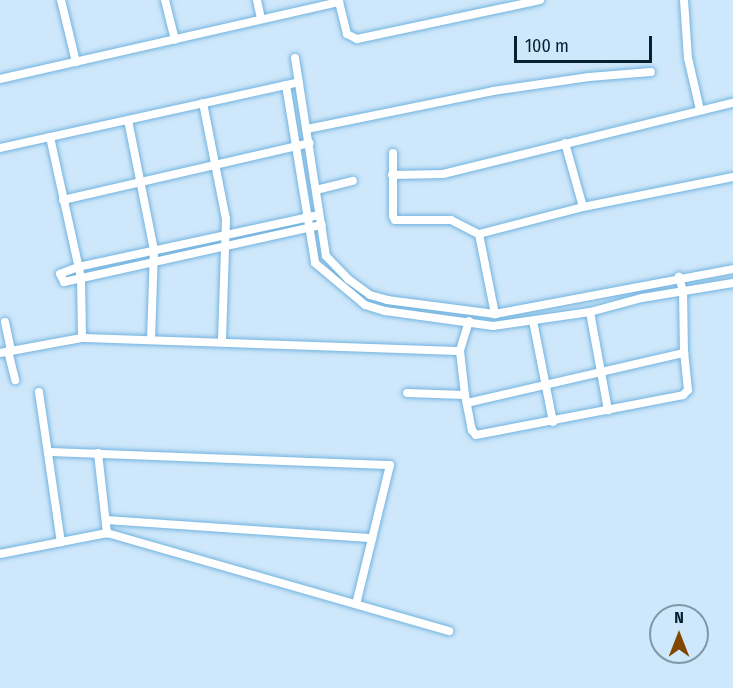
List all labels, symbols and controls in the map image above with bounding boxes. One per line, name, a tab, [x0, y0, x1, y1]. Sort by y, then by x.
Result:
scale bar	[517, 24, 655, 62]
text: 100 m	[525, 35, 569, 57]
north arrow	[649, 604, 709, 664]
text: N	[674, 608, 684, 627]

